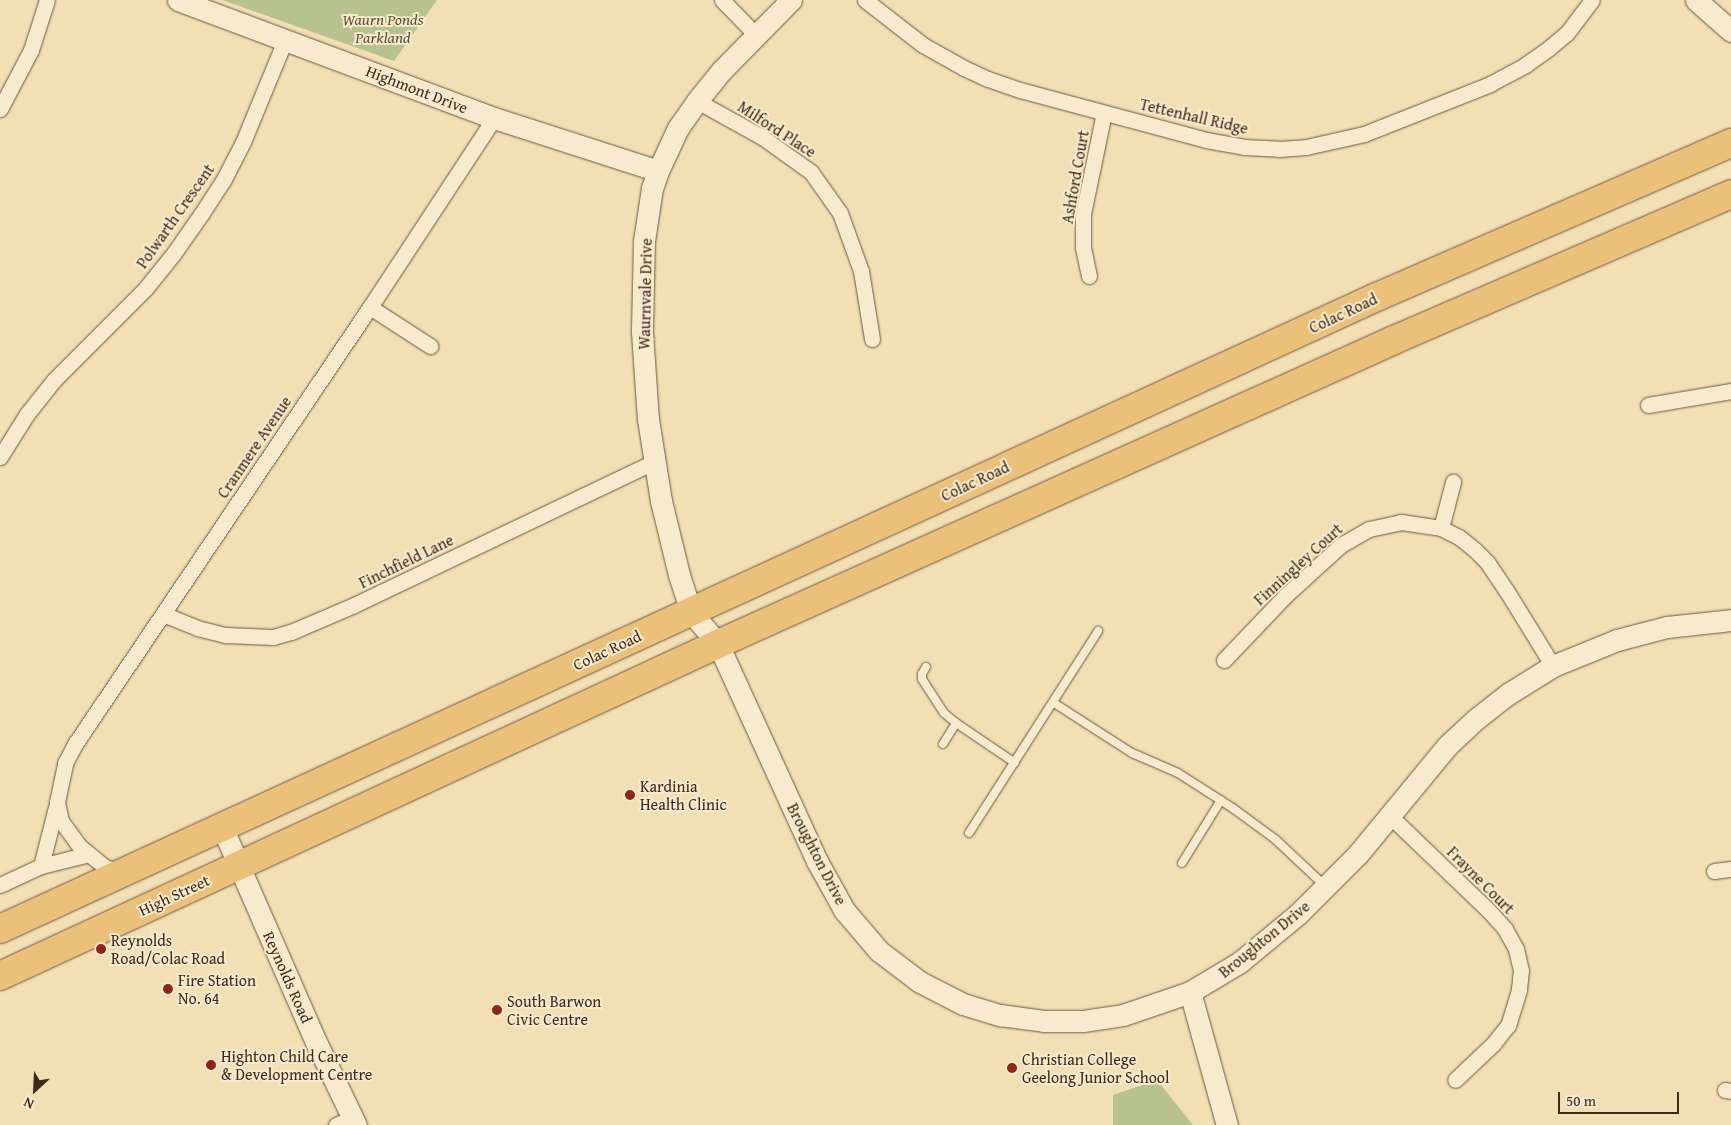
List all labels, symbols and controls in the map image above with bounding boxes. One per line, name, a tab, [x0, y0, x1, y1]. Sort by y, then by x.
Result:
park label: Waurn Ponds Parkland	[343, 9, 423, 47]
street label: Highmont Drive	[363, 61, 471, 117]
street label: Tettenhall Ridge	[1138, 94, 1250, 138]
street label: Milford Place	[734, 97, 820, 161]
street label: Ashford Court	[1057, 129, 1093, 225]
street label: Polwarth Crescent	[132, 160, 218, 272]
street label: Waurnvale Drive	[634, 238, 656, 350]
street label: Colac Road	[1306, 289, 1380, 337]
street label: Cranmere Avenue	[213, 392, 295, 502]
street label: Colac Road	[938, 457, 1012, 505]
street label: Finningley Court	[1250, 519, 1346, 609]
street label: Finchfield Lane	[356, 530, 456, 592]
street label: Colac Road	[570, 626, 644, 674]
place label: Kardinia Health Clinic	[640, 776, 727, 814]
marker: Kardinia Health Clinic	[624, 789, 636, 801]
street label: Broughton Drive	[783, 800, 851, 908]
street label: Frayne Court	[1443, 842, 1519, 918]
street label: High Street	[135, 870, 213, 920]
street label: Broughton Drive	[1215, 896, 1313, 982]
street label: Reynolds Road	[259, 928, 317, 1026]
place label: Reynolds Road/Colac Road	[111, 930, 225, 968]
marker: Reynolds Road/Colac Road	[95, 943, 107, 955]
place label: Fire Station No. 64	[178, 970, 256, 1008]
marker: Fire Station No. 64	[162, 983, 174, 995]
place label: South Barwon Civic Centre	[507, 991, 601, 1029]
marker: South Barwon Civic Centre	[491, 1004, 503, 1016]
place label: Highton Child Care & Development Centre	[221, 1046, 372, 1084]
place label: Christian College Geelong Junior School	[1022, 1049, 1169, 1087]
marker: Highton Child Care & Development Centre	[205, 1059, 217, 1071]
marker: Christian College Geelong Junior School	[1006, 1062, 1018, 1074]
north arrow	[10, 1065, 60, 1115]
scale bar	[1561, 1082, 1682, 1114]
text: 50 m	[1566, 1090, 1596, 1111]
text: N	[20, 1093, 37, 1115]

